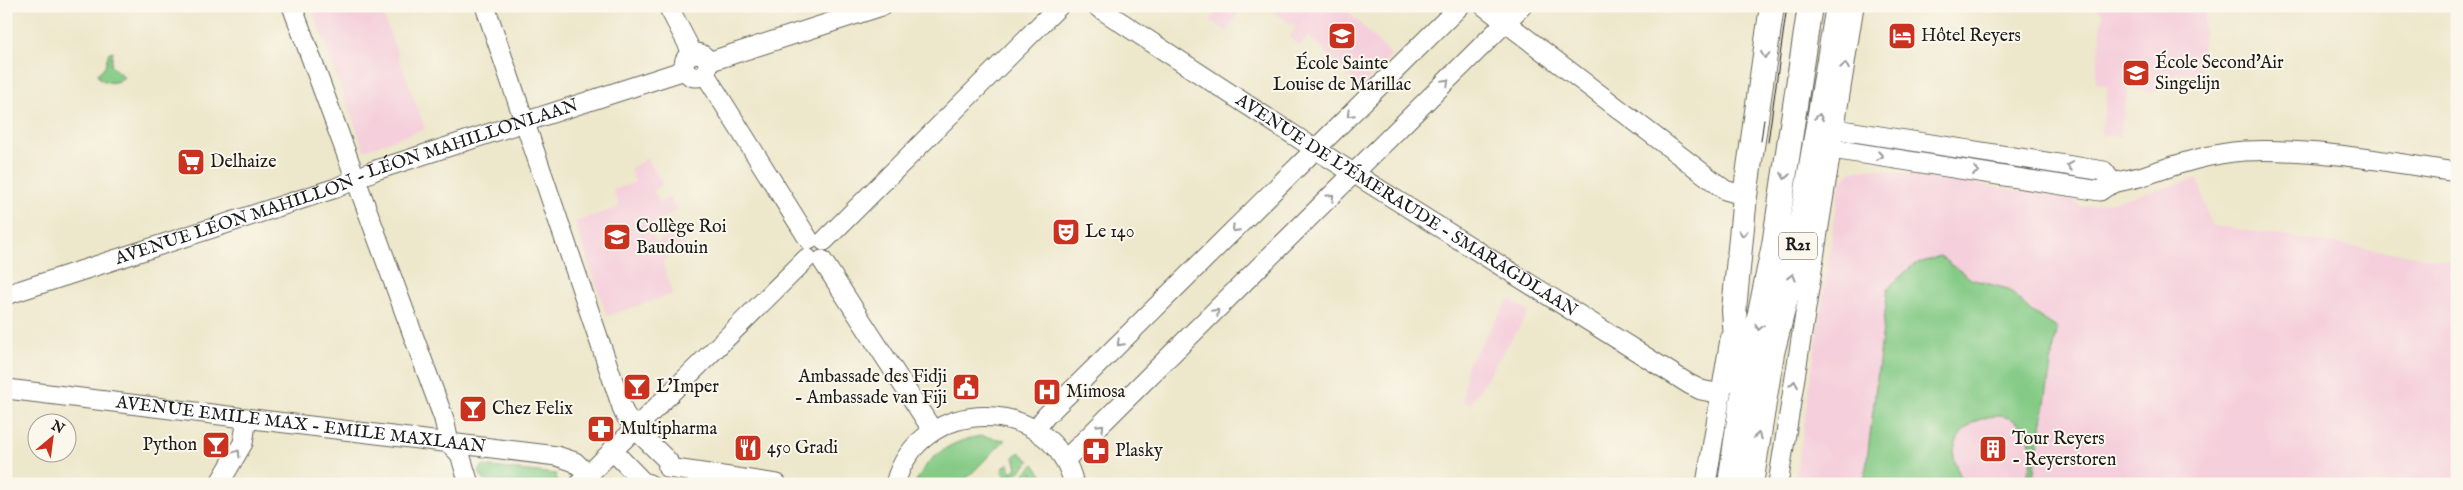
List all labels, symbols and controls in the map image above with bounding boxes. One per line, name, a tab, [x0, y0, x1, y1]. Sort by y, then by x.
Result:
school or university icon: École Sainte Louise de Marillac	[1327, 21, 1357, 51]
hotel icon: Hôtel Reyers	[1887, 21, 1917, 51]
place label: Hôtel Reyers	[1921, 25, 2021, 48]
one-way arrow	[1761, 50, 1771, 59]
place label: École Second'Air Singelijn	[2155, 50, 2284, 96]
place label: École Sainte Louise de Marillac	[1273, 51, 1412, 97]
school or university icon: École Second'Air Singelijn	[2121, 58, 2151, 88]
one-way arrow	[1839, 62, 1849, 71]
one-way arrow	[1440, 79, 1449, 88]
street label: AVENUE DE L'ÉMERAUDE - SMARAGDLAAN	[1230, 88, 1582, 323]
street label: AVENUE LÉON MAHILLON - LÉON MAHILLONLAAN	[111, 94, 581, 271]
one-way arrow	[1347, 108, 1356, 117]
one-way arrow	[1813, 112, 1824, 120]
supermarket icon: Delhaize	[176, 147, 206, 177]
place label: Delhaize	[210, 151, 276, 174]
one-way arrow	[1876, 151, 1884, 161]
one-way arrow	[2065, 161, 2074, 171]
one-way arrow	[1972, 165, 1980, 176]
one-way arrow	[1780, 171, 1790, 180]
one-way arrow	[1325, 194, 1334, 203]
place label: Collège Roi Baudouin	[636, 216, 727, 260]
theatre icon: Le 140	[1051, 217, 1081, 247]
place label: Le 140	[1085, 221, 1135, 244]
school or university icon: Collège Roi Baudouin	[602, 222, 632, 252]
one-way arrow	[1232, 223, 1241, 232]
one-way arrow	[1737, 229, 1748, 237]
road number: R21	[1779, 232, 1817, 260]
one-way arrow	[1786, 273, 1796, 281]
one-way arrow	[1210, 309, 1219, 318]
one-way arrow	[1754, 323, 1764, 332]
one-way arrow	[1116, 337, 1125, 346]
place label: Ambassade des Fidji - Ambassade van Fiji	[795, 366, 947, 410]
bar icon: L'Imper	[622, 372, 652, 402]
public building icon: Ambassade des Fidji - Ambassade van Fiji	[951, 372, 981, 402]
place label: L'Imper	[656, 376, 719, 399]
hospital icon: Mimosa	[1032, 377, 1062, 407]
one-way arrow	[1788, 379, 1798, 388]
place label: Mimosa	[1066, 381, 1126, 404]
street label: AVENUE EMILE MAX - EMILE MAXLAAN	[114, 391, 487, 459]
bar icon: Chez Felix	[458, 394, 488, 424]
place label: Chez Felix	[492, 398, 573, 421]
north arrow	[28, 412, 78, 462]
pharmacy icon: Multipharma	[586, 414, 616, 444]
text: N	[47, 416, 67, 438]
place label: Multipharma	[620, 418, 717, 441]
one-way arrow	[1095, 423, 1104, 432]
place label: Tour Reyers - Reyerstoren	[2012, 428, 2117, 472]
bar icon: Python	[201, 430, 231, 460]
one-way arrow	[1753, 431, 1763, 440]
restaurant icon: 450 Gradi	[733, 433, 763, 463]
place label: Python	[143, 434, 197, 457]
building icon: Tour Reyers - Reyerstoren	[1978, 434, 2008, 464]
pharmacy icon: Plasky	[1081, 436, 1111, 466]
place label: 450 Gradi	[767, 437, 838, 460]
place label: Plasky	[1115, 440, 1163, 463]
one-way arrow	[231, 449, 241, 458]

